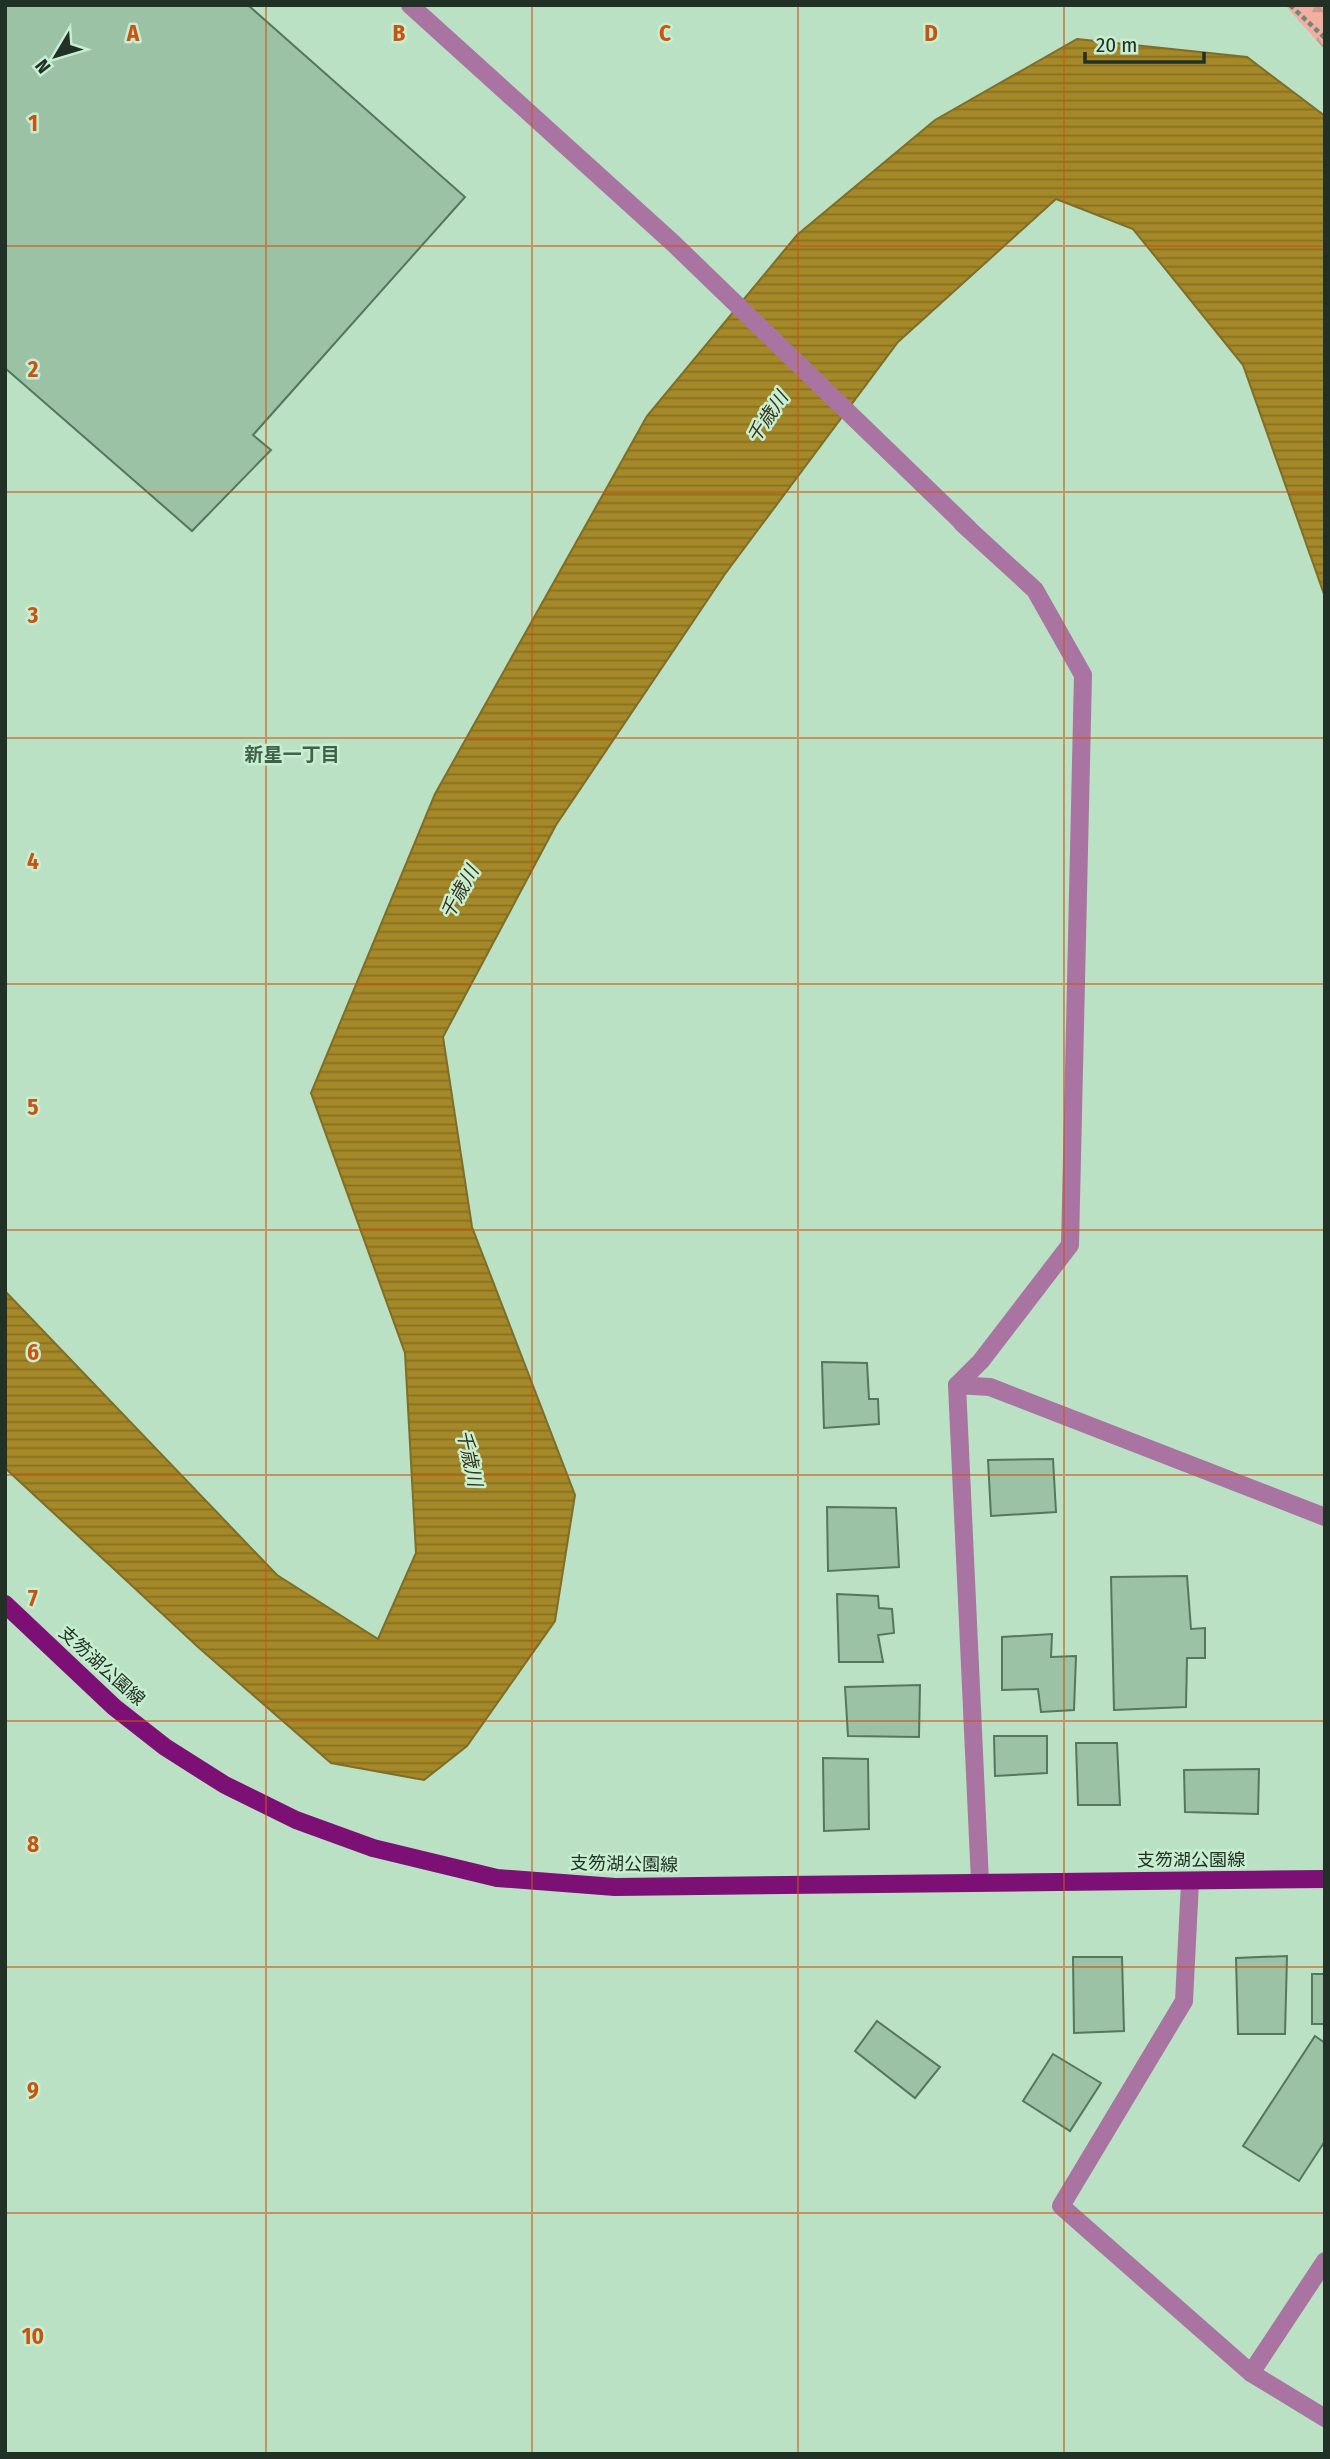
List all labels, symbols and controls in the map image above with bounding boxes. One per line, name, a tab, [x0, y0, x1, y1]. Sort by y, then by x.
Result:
text: A	[126, 19, 140, 47]
text: B	[393, 19, 406, 47]
text: C	[659, 19, 671, 47]
text: D	[924, 19, 938, 47]
north arrow	[21, 21, 91, 91]
scale bar	[1085, 21, 1204, 65]
text: 20 m	[1096, 32, 1137, 58]
text: N	[30, 55, 56, 78]
text: 1	[28, 109, 38, 137]
text: 2	[27, 355, 39, 383]
water label: 千歳川	[742, 386, 794, 447]
text: 3	[27, 601, 39, 629]
district label: 新星一丁目	[244, 743, 340, 766]
text: 4	[27, 847, 39, 875]
water label: 千歳川	[436, 860, 484, 923]
text: 5	[27, 1093, 39, 1121]
text: 6	[27, 1338, 39, 1366]
water label: 千歳川	[452, 1428, 487, 1490]
text: 7	[28, 1584, 38, 1612]
street label: 支笏湖公園線	[55, 1622, 149, 1710]
text: 8	[27, 1830, 39, 1858]
street label: 支笏湖公園線	[1137, 1849, 1245, 1871]
street label: 支笏湖公園線	[570, 1852, 678, 1876]
text: 9	[27, 2076, 39, 2104]
text: 10	[22, 2322, 44, 2350]

